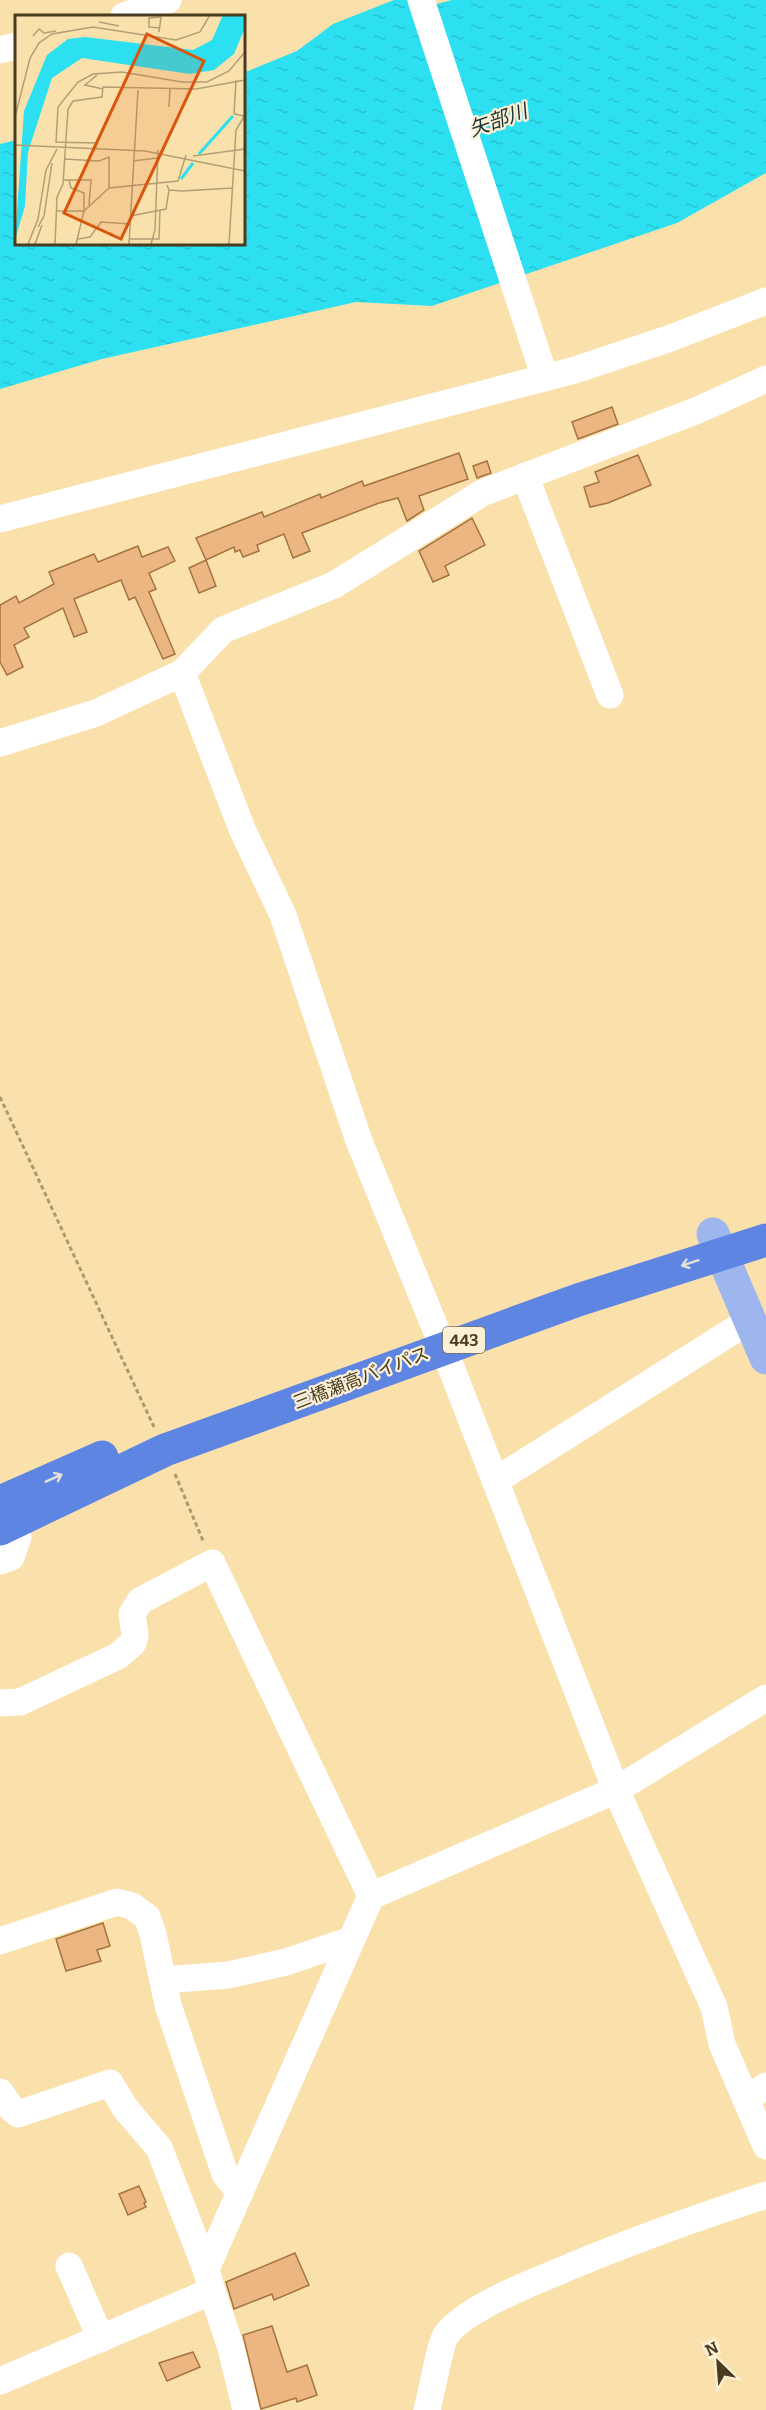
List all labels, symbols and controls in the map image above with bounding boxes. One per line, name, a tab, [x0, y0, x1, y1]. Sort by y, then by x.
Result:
inset map	[15, 15, 244, 244]
water label: 矢部川	[466, 98, 532, 141]
one-way arrow	[681, 1259, 700, 1270]
road number: 443	[443, 1327, 485, 1353]
street label: 三橋瀬高バイパス	[290, 1342, 432, 1414]
one-way arrow	[44, 1472, 62, 1483]
north arrow	[688, 2332, 748, 2392]
text: N	[702, 2338, 721, 2360]

